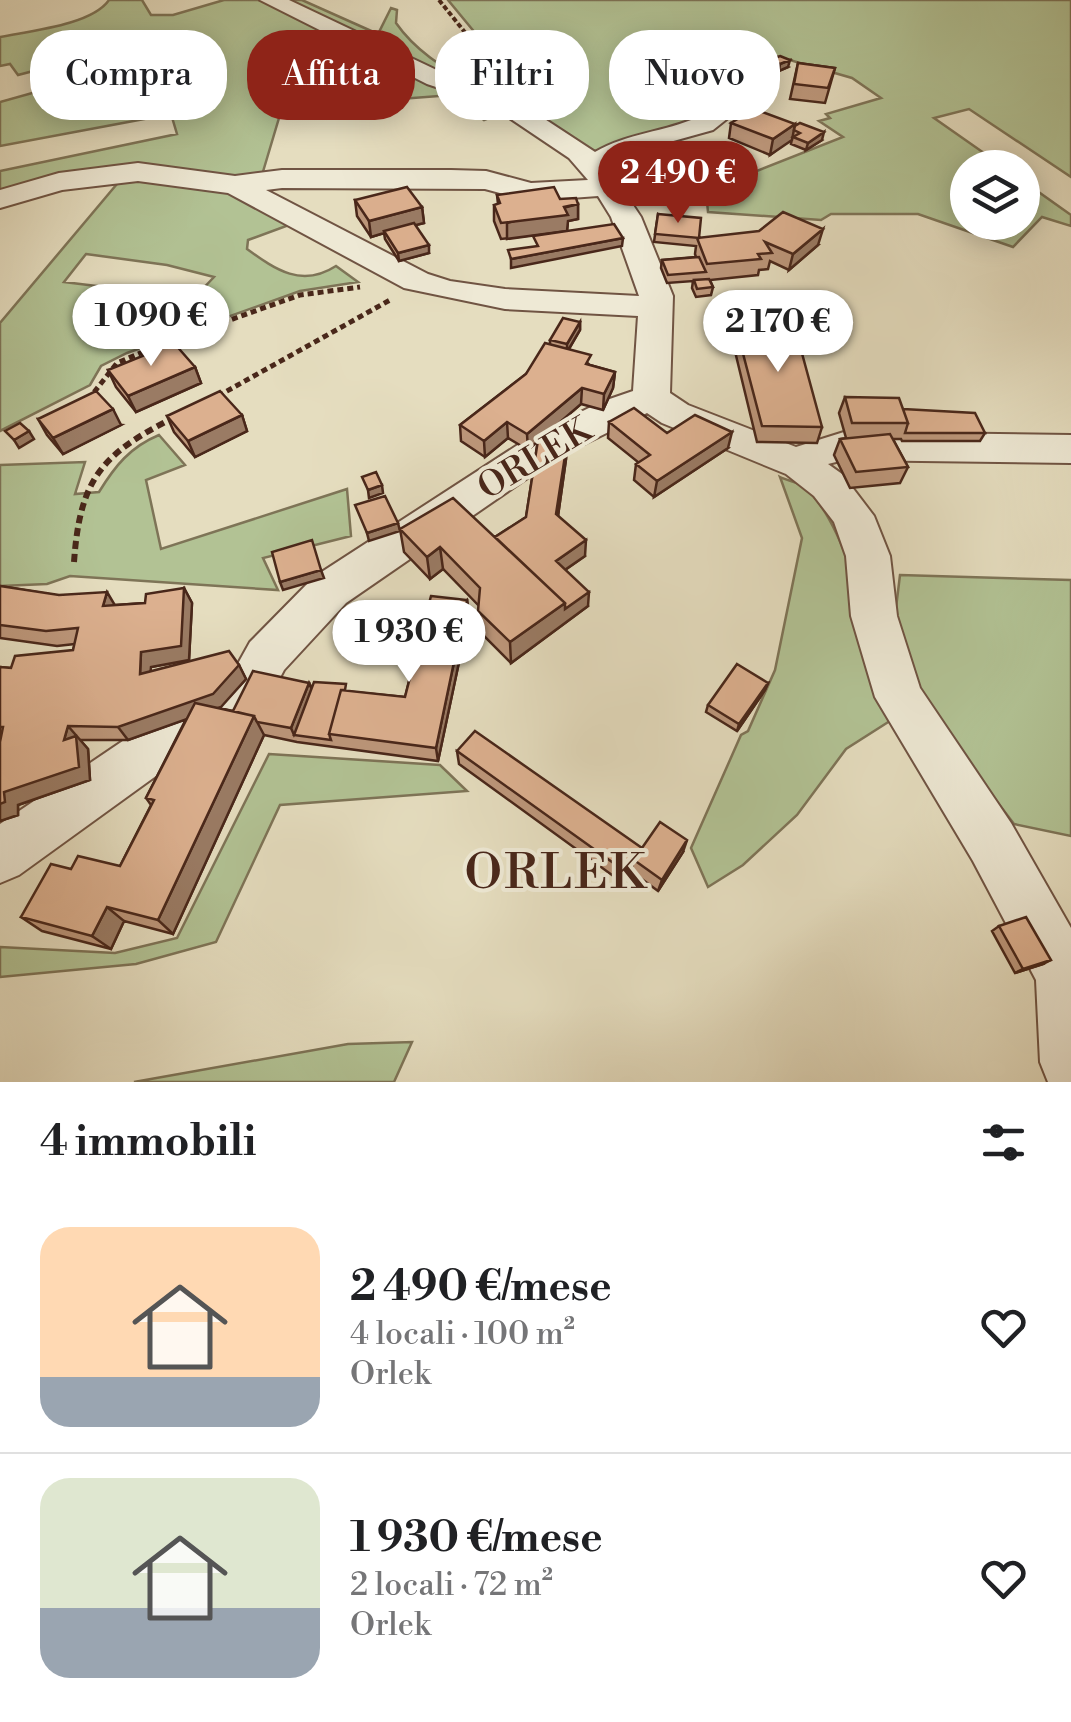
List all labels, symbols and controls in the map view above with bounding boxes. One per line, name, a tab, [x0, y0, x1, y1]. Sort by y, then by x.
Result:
chip: Compra	[30, 30, 227, 120]
chip: Affitta	[247, 30, 415, 120]
chip: Filtri	[435, 30, 589, 120]
chip: Nuovo	[609, 30, 780, 120]
pin: 2 490 €	[586, 141, 770, 226]
map controls	[950, 150, 1040, 240]
button: layers	[950, 150, 1040, 240]
text: 2 490 €	[620, 153, 736, 193]
pin: 1 090 €	[59, 284, 243, 369]
pin: 2 170 €	[686, 290, 870, 375]
text: 1 090 €	[94, 296, 208, 336]
text: 2 170 €	[725, 302, 831, 342]
street label: ORLEK	[470, 408, 601, 510]
pin: 1 930 €	[317, 600, 501, 685]
text: 1 930 €	[354, 612, 464, 652]
district label: ORLEK	[464, 844, 648, 904]
icon: filters	[976, 1115, 1031, 1170]
text: 4 immobili	[40, 1116, 257, 1169]
text: 2 490 €/mese	[350, 1261, 612, 1314]
icon: home	[120, 1267, 240, 1387]
icon: heart	[976, 1300, 1031, 1355]
text: 4 locali · 100 m²	[350, 1314, 575, 1354]
text: Orlek	[350, 1354, 431, 1394]
text: 1 930 €/mese	[350, 1512, 603, 1565]
icon: home	[120, 1518, 240, 1638]
icon: heart	[976, 1551, 1031, 1606]
text: 2 locali · 72 m²	[350, 1565, 553, 1605]
text: Orlek	[350, 1605, 431, 1645]

